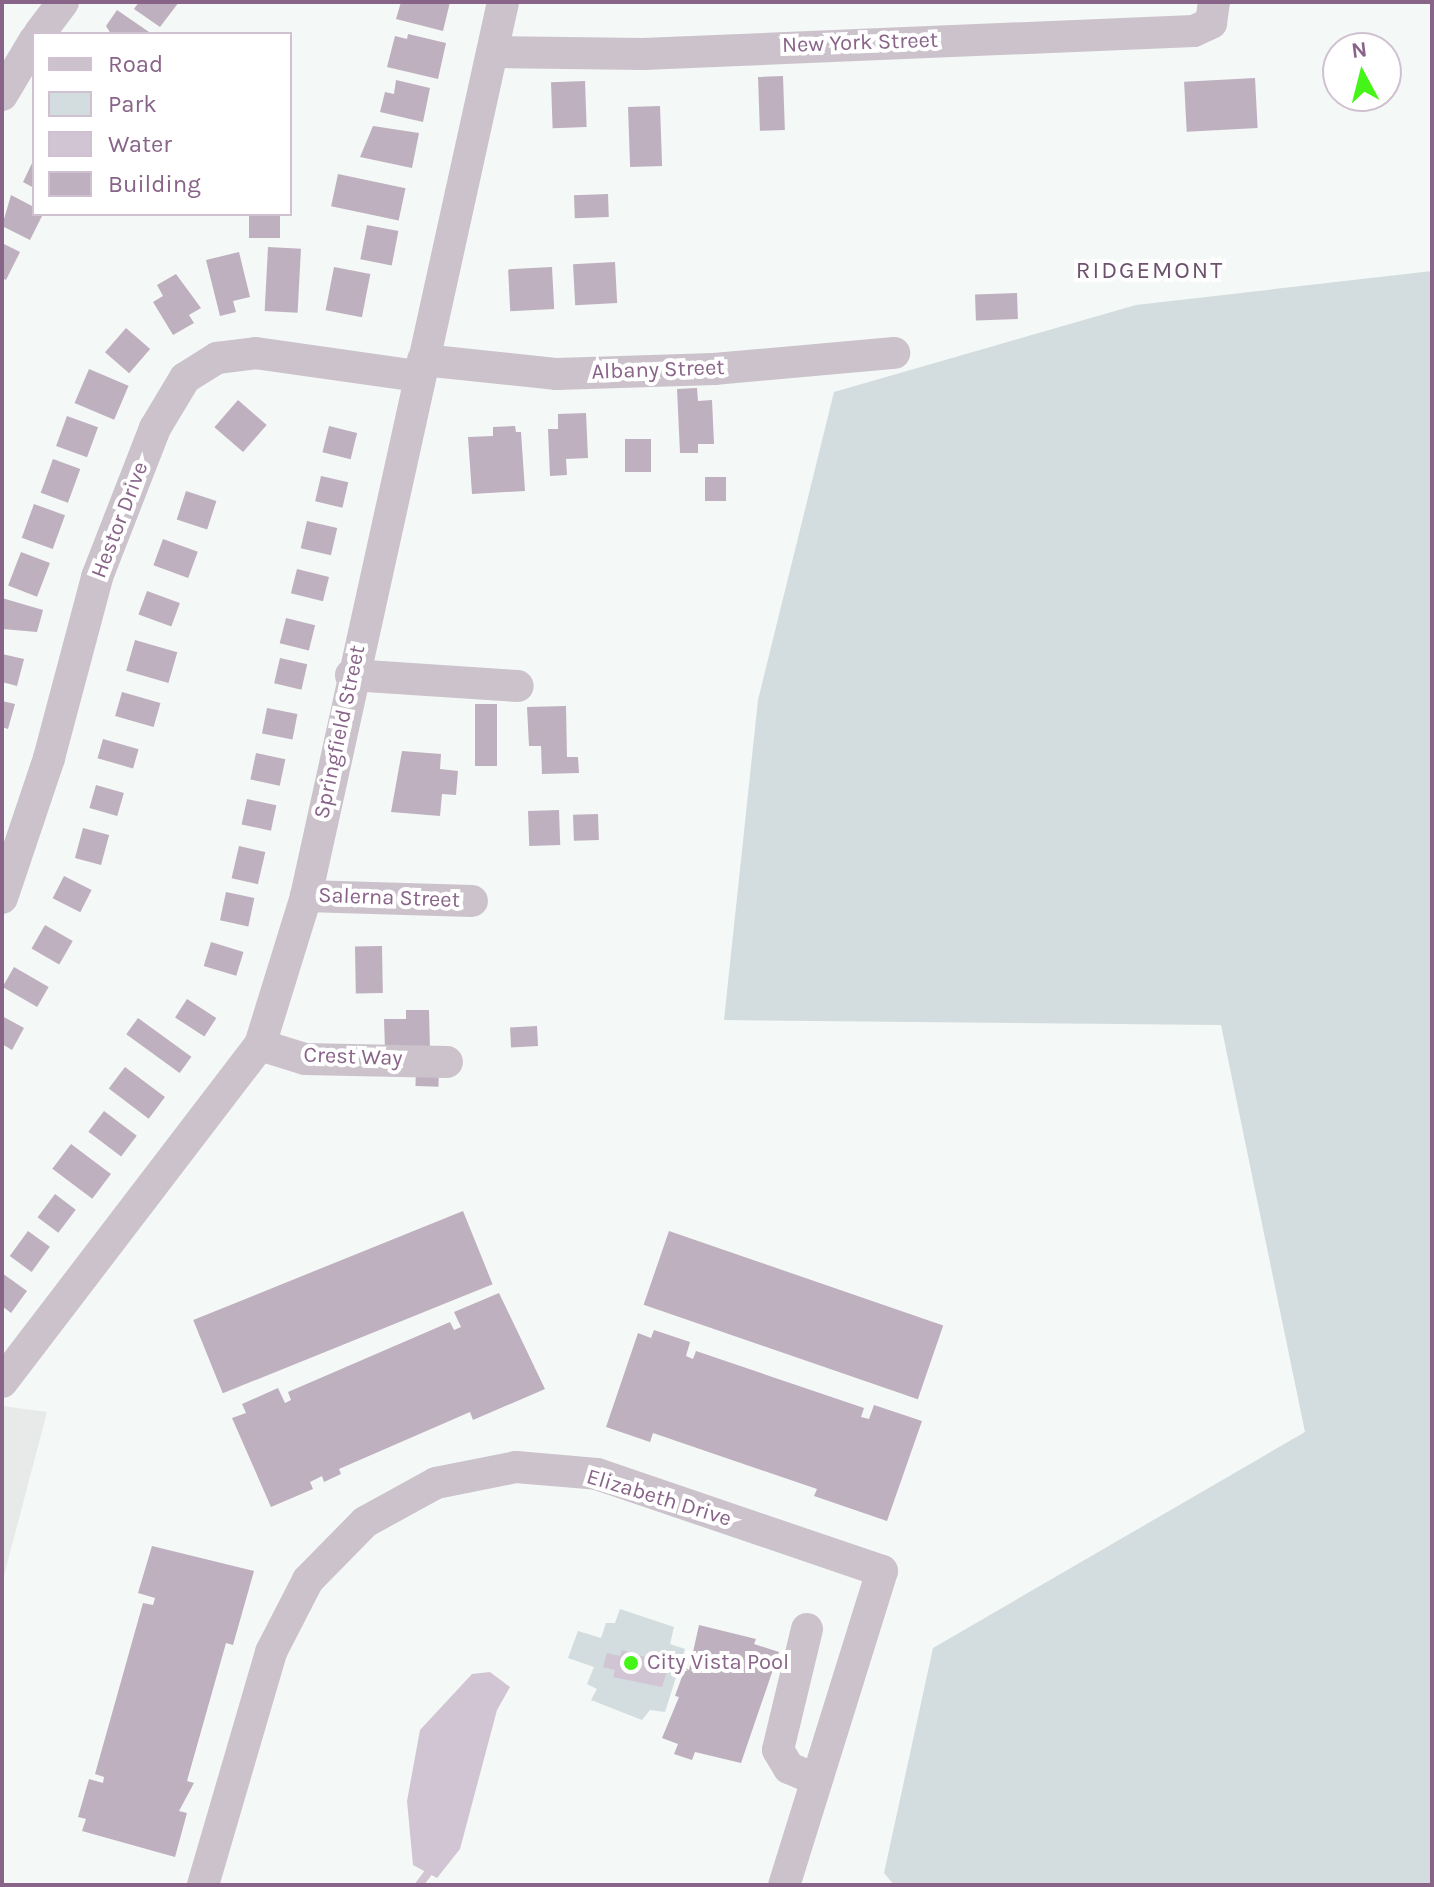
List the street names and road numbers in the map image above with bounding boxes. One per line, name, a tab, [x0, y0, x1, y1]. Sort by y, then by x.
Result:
street label: New York Street	[782, 27, 938, 59]
street label: Albany Street	[591, 354, 725, 386]
street label: Hestor Drive	[86, 458, 154, 582]
street label: Springfield Street	[309, 643, 371, 821]
street label: Salerna Street	[318, 882, 460, 914]
street label: Crest Way	[303, 1042, 403, 1072]
street label: Elizabeth Drive	[583, 1463, 735, 1533]

